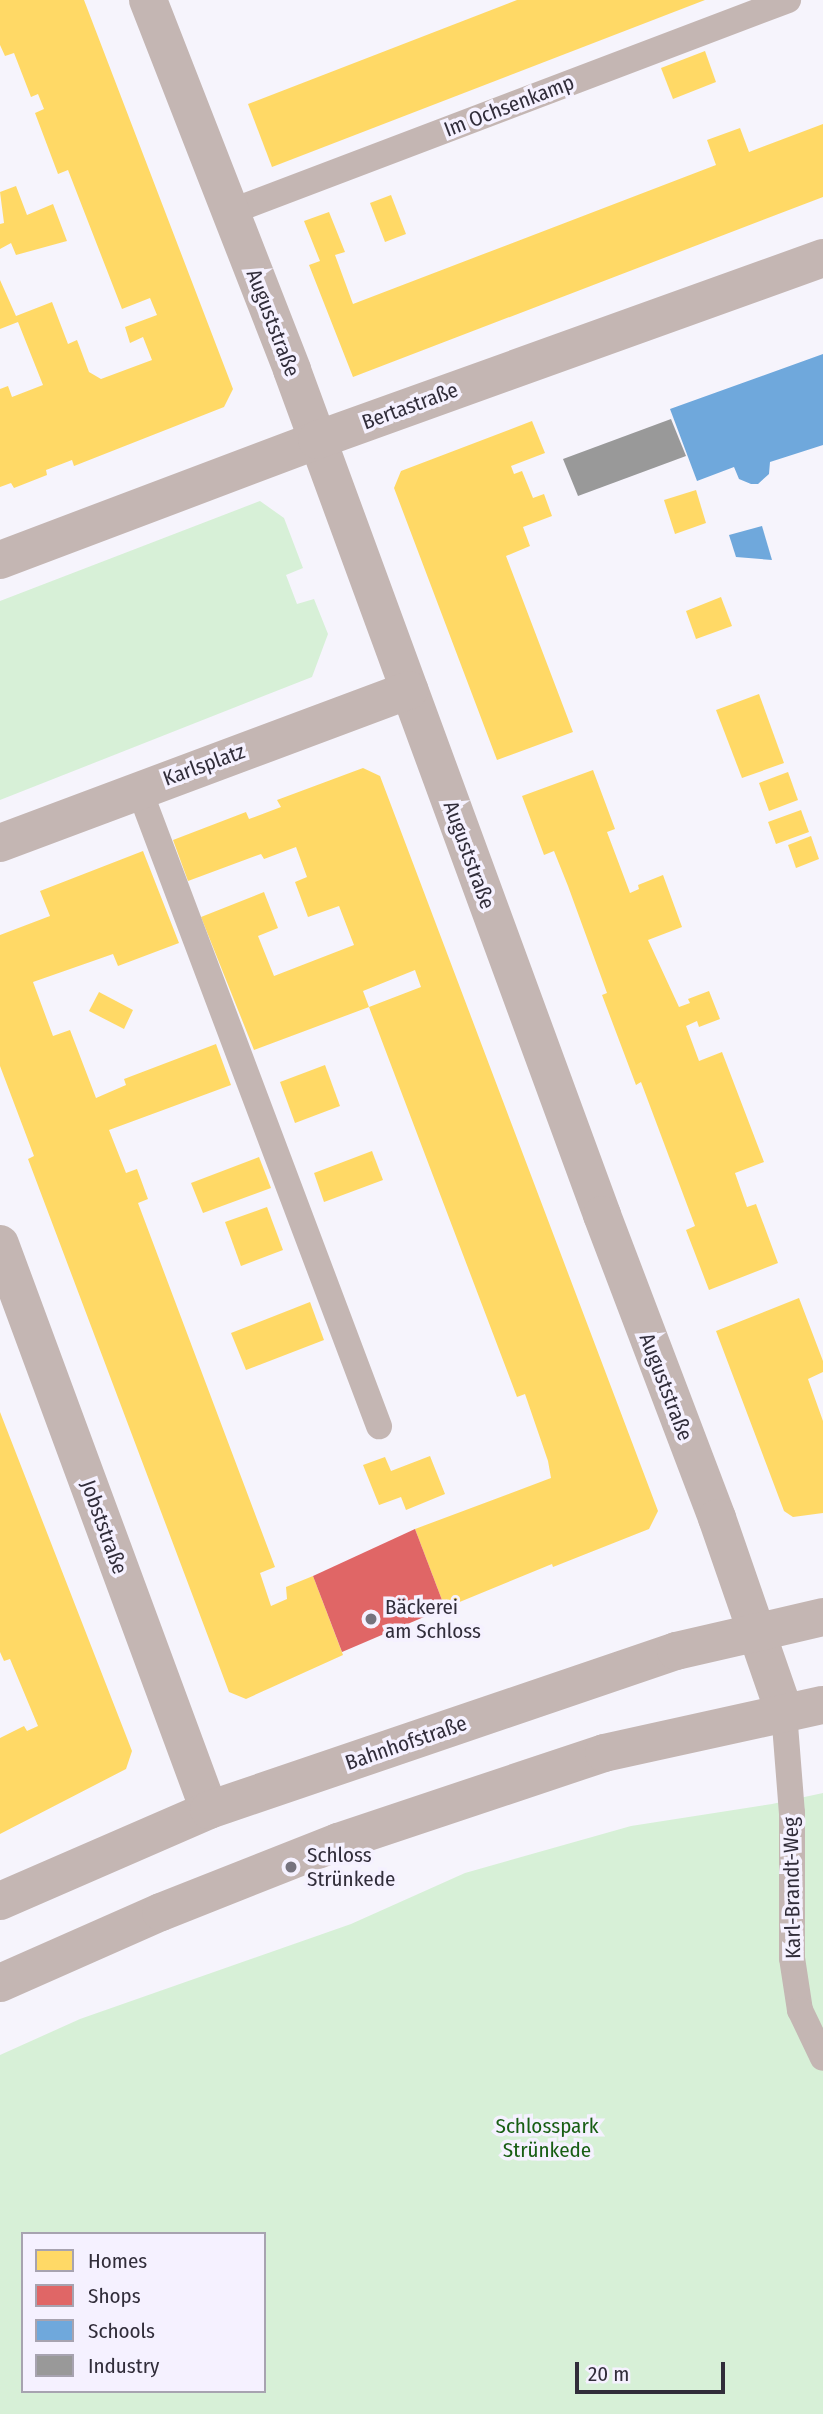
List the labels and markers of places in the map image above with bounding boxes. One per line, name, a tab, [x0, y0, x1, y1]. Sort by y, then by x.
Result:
place label: Bäckerei am Schloss	[385, 1594, 481, 1644]
marker: Bäckerei am Schloss	[363, 1611, 379, 1627]
place label: Schloss Strünkede	[307, 1842, 395, 1892]
marker: Schloss Strünkede	[281, 1857, 301, 1877]

